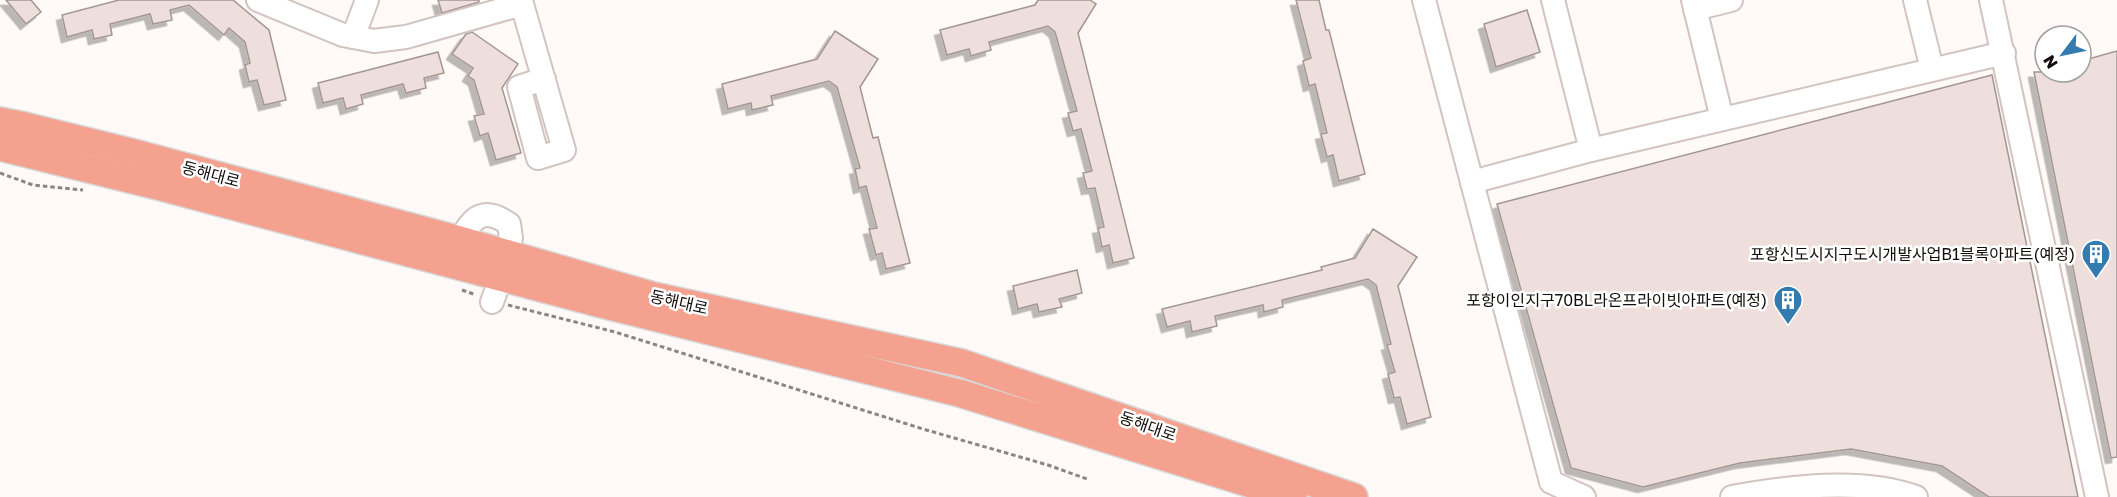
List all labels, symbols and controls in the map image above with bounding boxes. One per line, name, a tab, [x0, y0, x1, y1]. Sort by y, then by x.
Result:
north arrow	[2033, 24, 2093, 84]
text: N	[2039, 51, 2062, 72]
street label: 동해대로	[180, 157, 242, 191]
building icon: 포항신도시지구도시개발사업B1블록아파트(예정)	[2080, 238, 2112, 280]
place label: 포항신도시지구도시개발사업B1블록아파트(예정)	[1750, 244, 2075, 264]
building icon: 포항이인지구70BL라온프라이빗아파트(예정)	[1772, 284, 1804, 326]
street label: 동해대로	[648, 286, 710, 318]
place label: 포항이인지구70BL라온프라이빗아파트(예정)	[1466, 290, 1767, 310]
street label: 동해대로	[1117, 407, 1179, 445]

